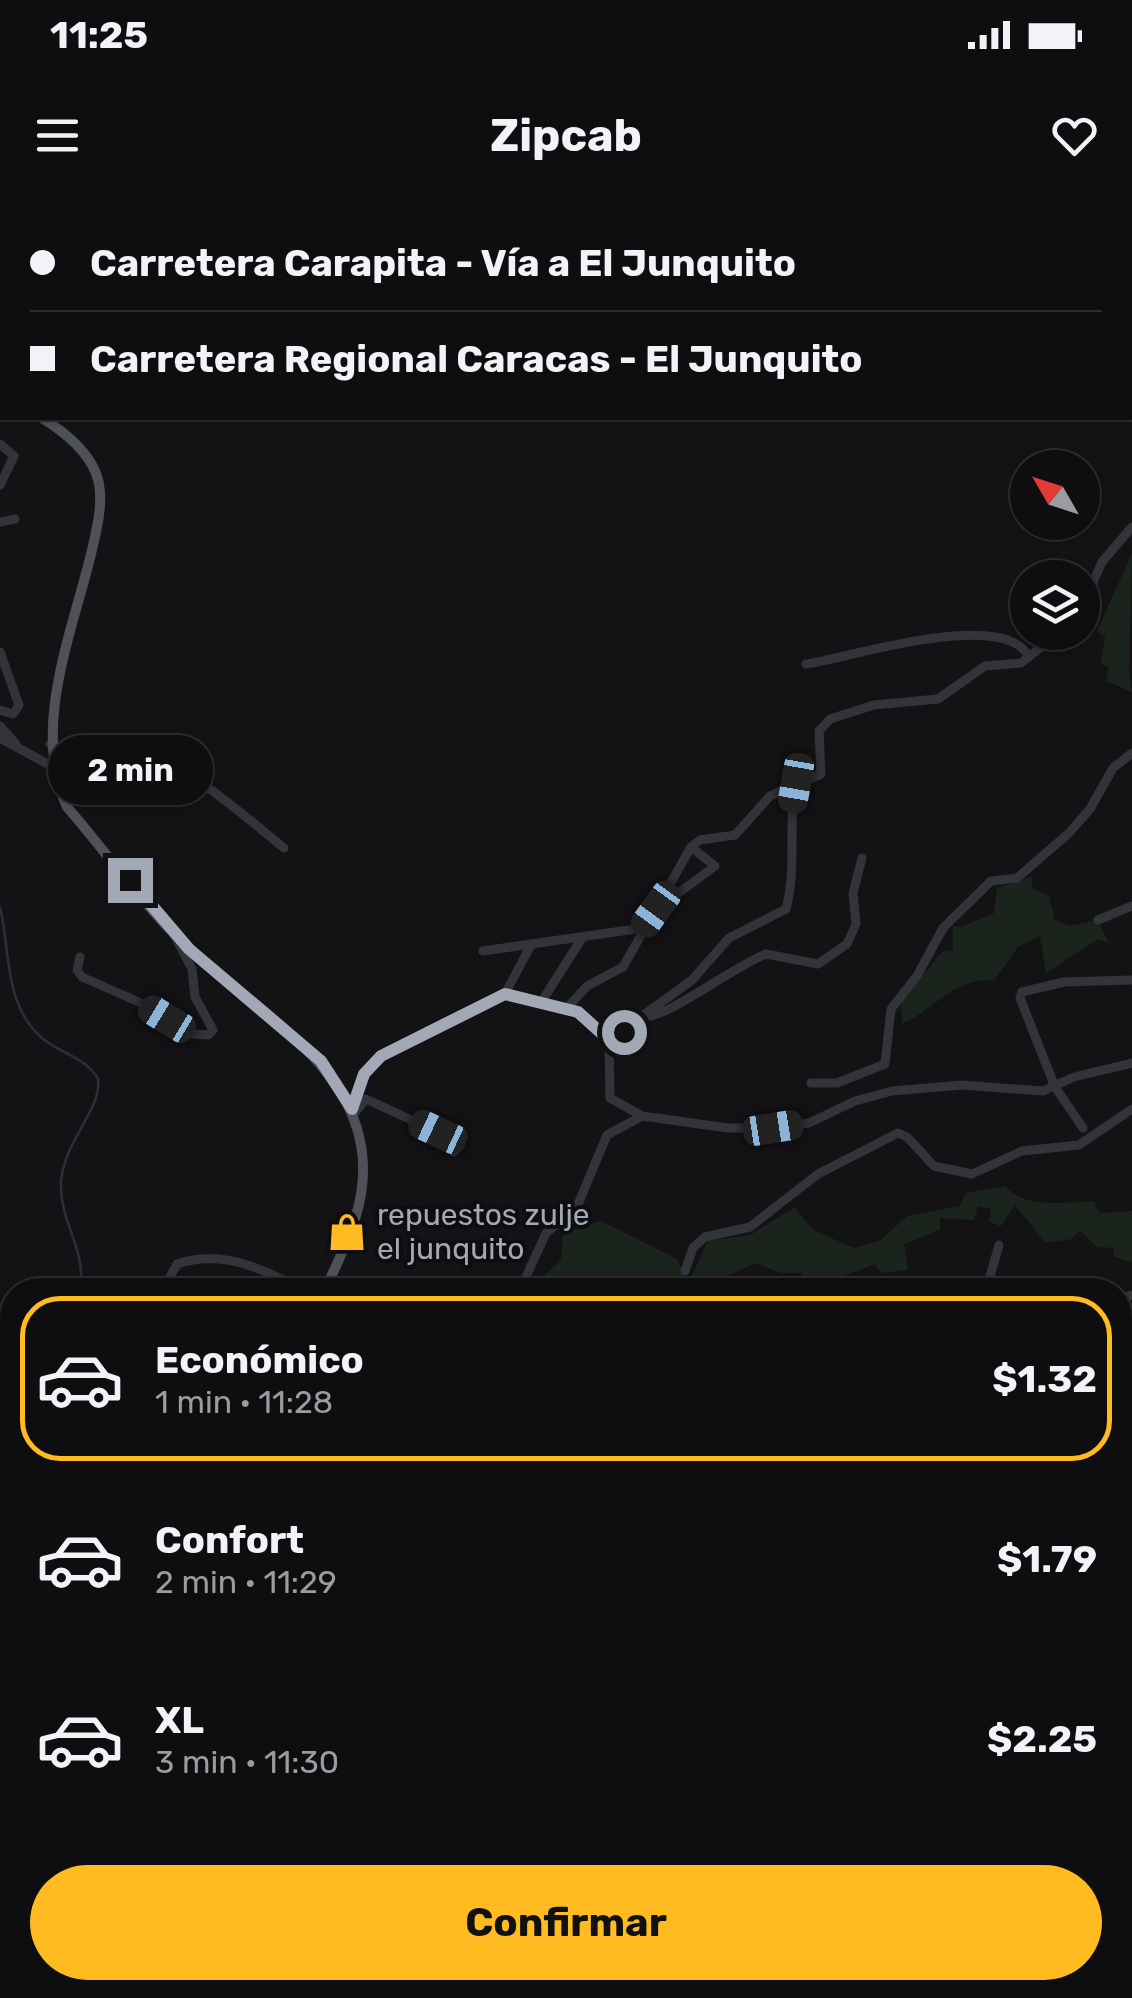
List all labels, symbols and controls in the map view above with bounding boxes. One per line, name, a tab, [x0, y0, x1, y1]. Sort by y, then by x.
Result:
text: 11:25	[50, 12, 148, 58]
icon: menu	[30, 108, 85, 163]
icon: heart	[1047, 108, 1102, 163]
text: Zipcab	[490, 109, 642, 162]
text: Carretera Carapita - Vía a El Junquito	[90, 240, 796, 286]
text: Carretera Regional Caracas - El Junquito	[90, 336, 863, 382]
north arrow	[1010, 450, 1100, 540]
map controls	[1010, 450, 1100, 650]
button: layers	[1010, 560, 1100, 650]
callout: 2 min	[48, 735, 212, 805]
text: 2 min	[87, 751, 174, 789]
car	[776, 751, 816, 815]
route end	[108, 858, 153, 903]
car	[626, 876, 686, 942]
car	[134, 991, 200, 1047]
route start	[602, 1010, 647, 1055]
car	[404, 1106, 472, 1158]
car	[741, 1108, 805, 1148]
place label: repuestos zulje el junquito	[377, 1197, 590, 1267]
shop icon: repuestos zulje el junquito	[326, 1211, 368, 1253]
icon: car	[35, 1334, 125, 1424]
text: Económico	[155, 1337, 364, 1383]
text: $1.32	[992, 1356, 1097, 1402]
text: 1 min · 11:28	[155, 1383, 333, 1421]
icon: car	[35, 1514, 125, 1604]
text: Confort	[155, 1517, 304, 1563]
text: $1.79	[997, 1536, 1097, 1582]
text: 2 min · 11:29	[155, 1563, 337, 1601]
icon: car	[35, 1694, 125, 1784]
text: XL	[155, 1697, 204, 1743]
text: $2.25	[987, 1716, 1097, 1762]
text: 3 min · 11:30	[155, 1743, 339, 1781]
button: Confirmar	[30, 1865, 1102, 1980]

